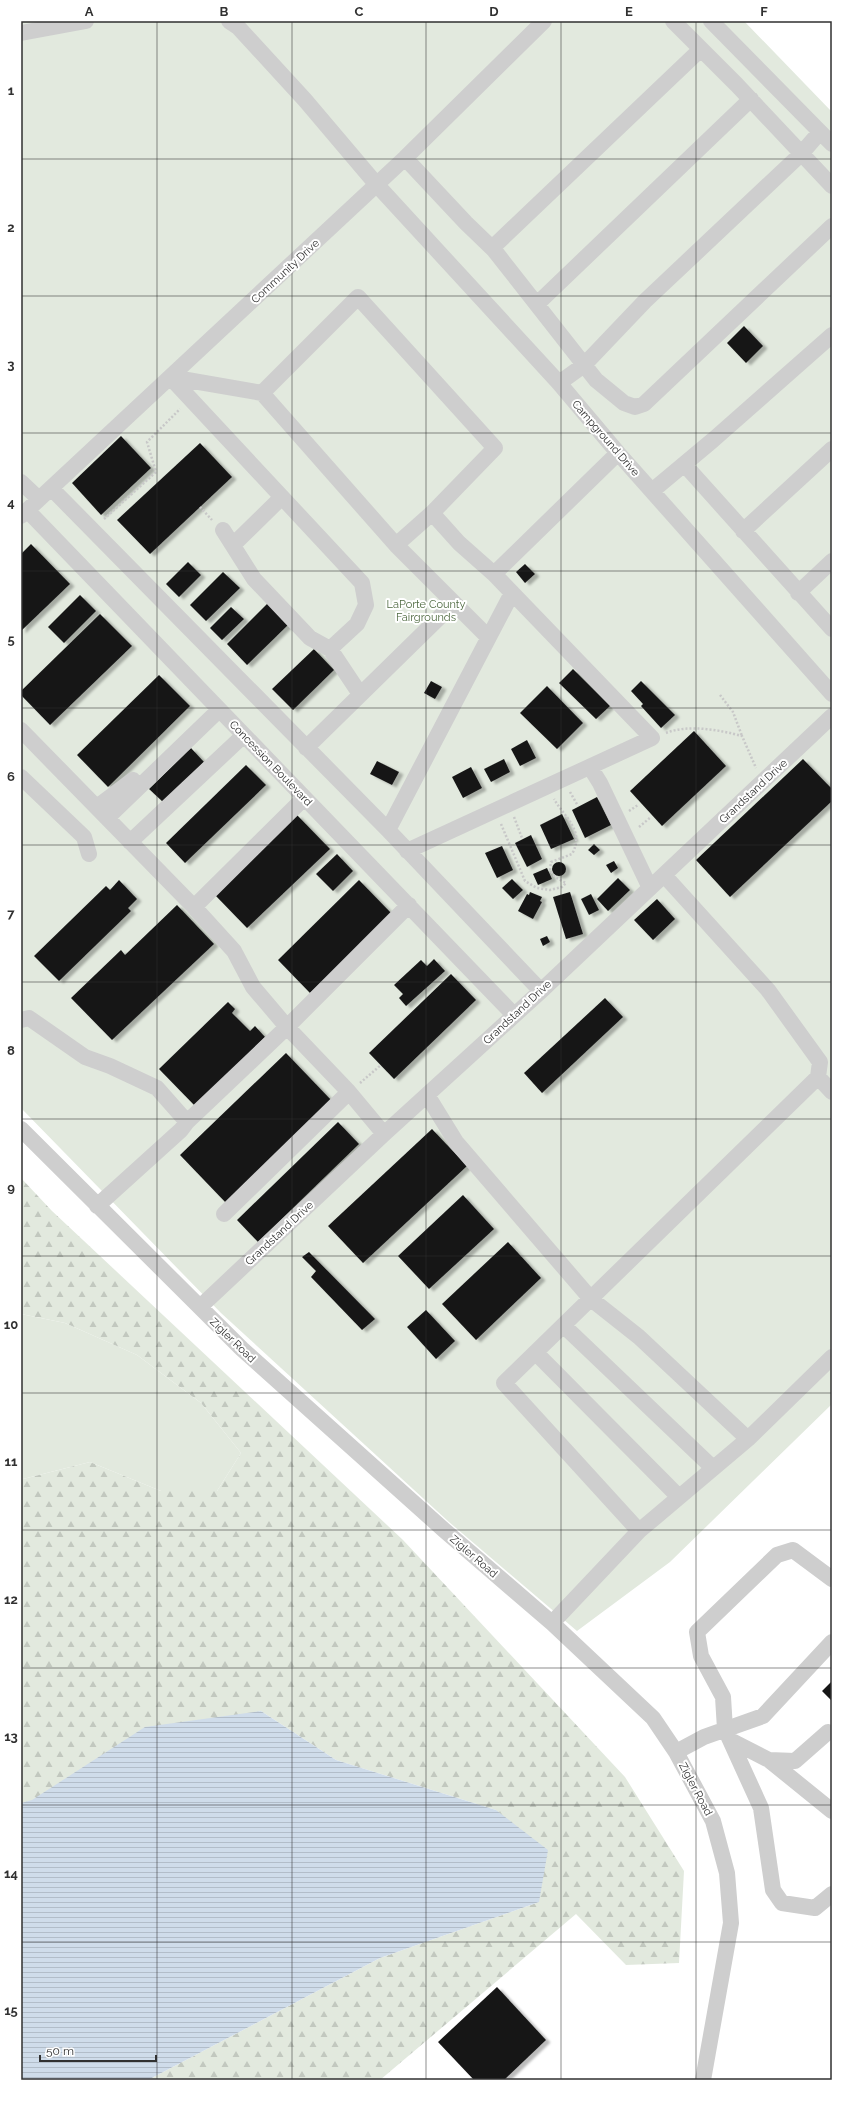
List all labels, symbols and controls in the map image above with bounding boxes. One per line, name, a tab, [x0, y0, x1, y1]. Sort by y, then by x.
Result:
text: A	[85, 4, 94, 19]
text: B	[220, 4, 229, 19]
text: C	[355, 4, 364, 19]
text: D	[489, 4, 499, 19]
text: E	[625, 4, 633, 19]
text: F	[760, 4, 768, 19]
text: 1	[8, 83, 15, 98]
text: 2	[7, 220, 15, 235]
street label: Community Drive	[249, 236, 322, 306]
text: 3	[7, 357, 15, 372]
street label: Campground Drive	[569, 398, 642, 479]
text: 4	[7, 495, 15, 510]
park label: LaPorte County Fairgrounds	[386, 598, 466, 624]
text: 5	[7, 632, 15, 647]
street label: Concession Boulevard	[226, 718, 315, 809]
street label: Grandstand Drive	[717, 756, 790, 826]
text: 6	[7, 769, 15, 784]
text: 7	[7, 906, 15, 921]
street label: Grandstand Drive	[481, 977, 554, 1047]
text: 8	[7, 1043, 15, 1058]
text: 9	[7, 1180, 15, 1195]
street label: Grandstand Drive	[243, 1198, 316, 1268]
street label: Zigler Road	[207, 1315, 258, 1365]
text: 10	[4, 1317, 18, 1332]
text: 11	[5, 1454, 18, 1469]
street label: Zigler Road	[447, 1532, 500, 1581]
text: 12	[4, 1592, 18, 1607]
text: 13	[4, 1729, 18, 1744]
street label: Zigler Road	[676, 1760, 715, 1818]
text: 14	[4, 1866, 18, 1881]
text: 15	[4, 2003, 18, 2018]
scale bar	[40, 2037, 156, 2063]
text: 50 m	[46, 2044, 74, 2058]

